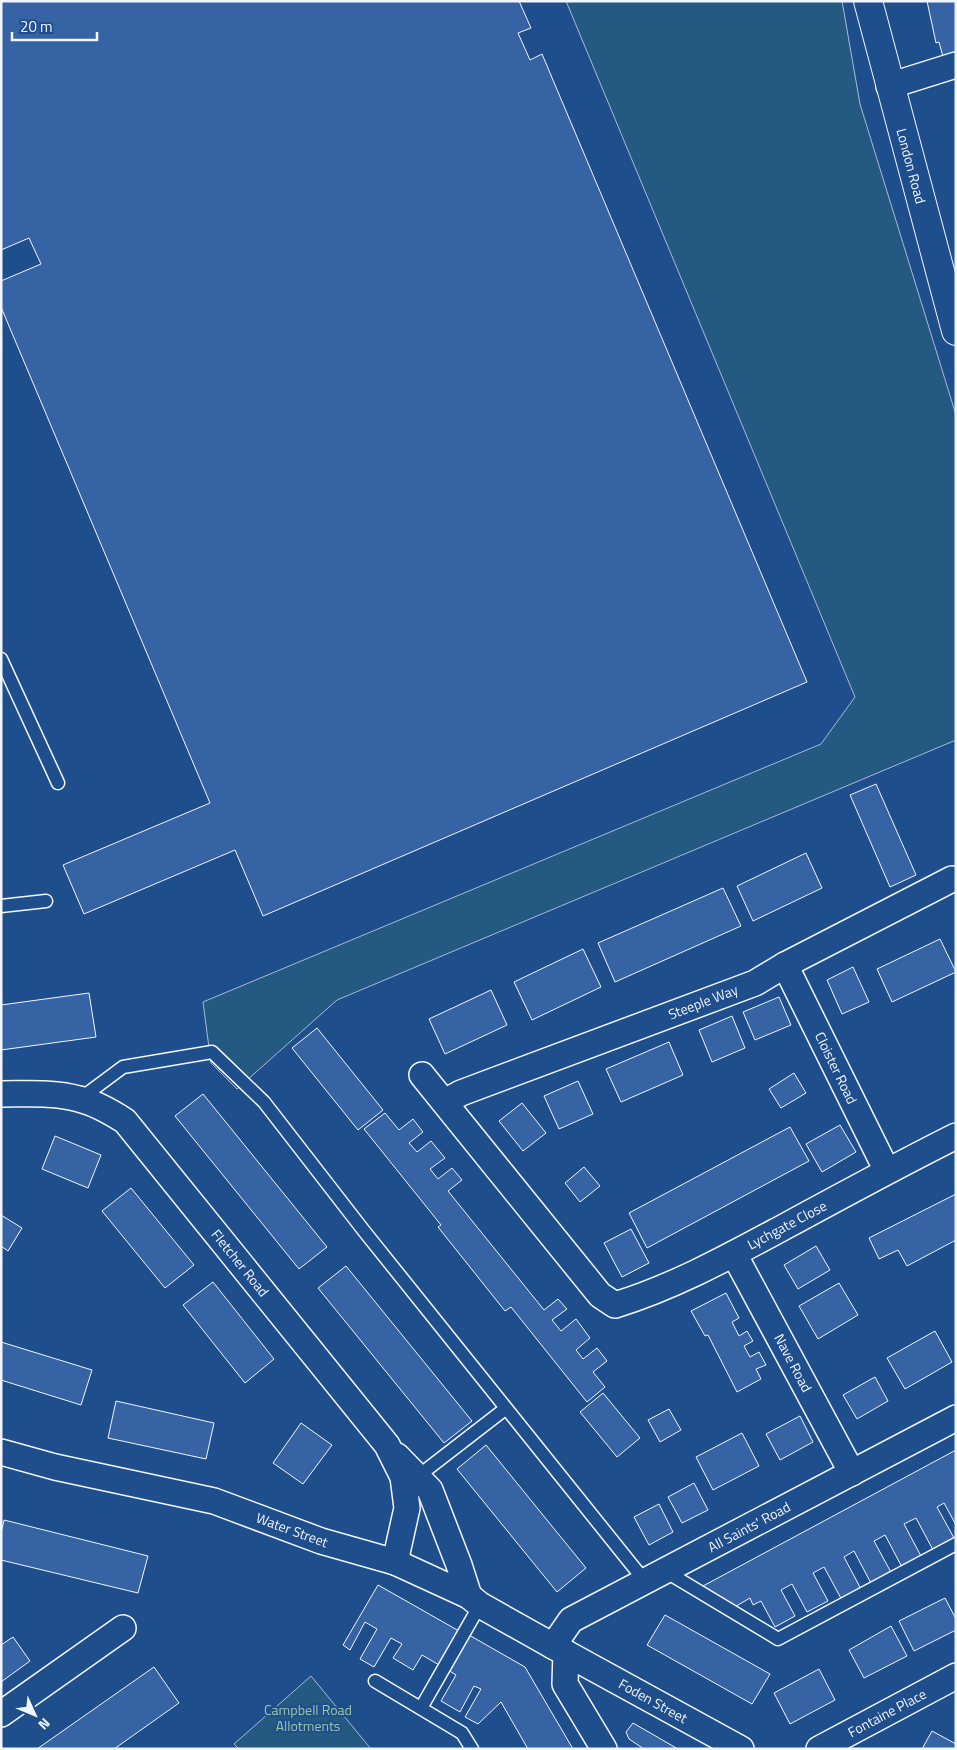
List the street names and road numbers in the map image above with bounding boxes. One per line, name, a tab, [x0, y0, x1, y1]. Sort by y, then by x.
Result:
street label: London Road	[891, 126, 932, 206]
street label: Steeple Way	[665, 979, 741, 1024]
street label: Cloister Road	[810, 1028, 863, 1107]
street label: Lychgate Close	[743, 1195, 830, 1254]
street label: Fletcher Road	[207, 1224, 274, 1301]
street label: Nave Road	[769, 1330, 818, 1396]
street label: All Saints' Road	[704, 1496, 794, 1557]
street label: Water Street	[253, 1507, 331, 1552]
street label: Foden Street	[615, 1673, 691, 1728]
street label: Fontaine Place	[844, 1683, 930, 1742]

